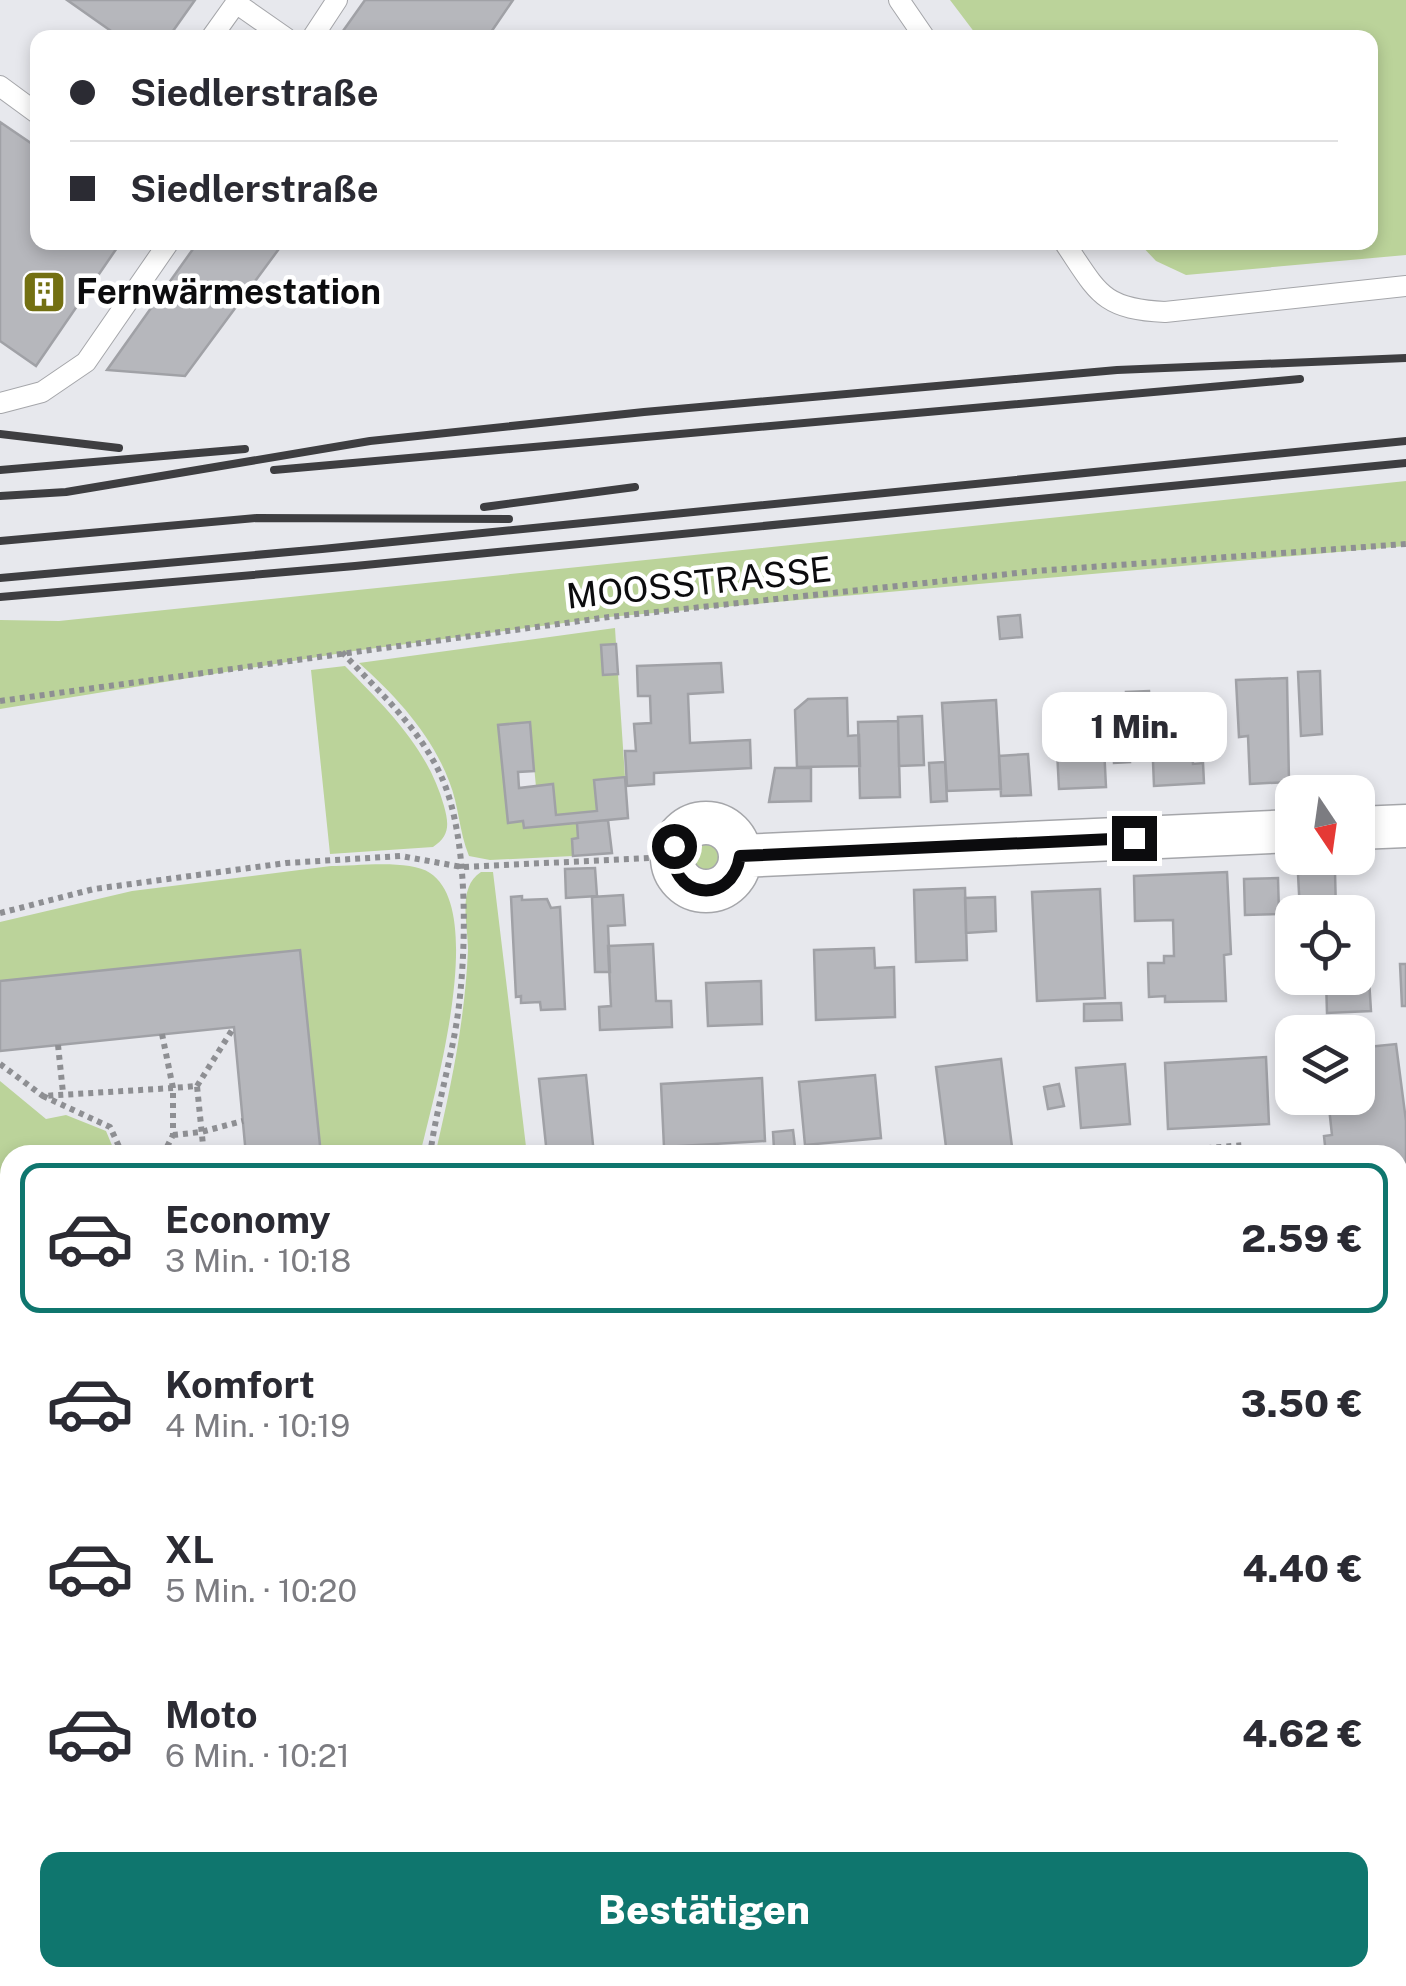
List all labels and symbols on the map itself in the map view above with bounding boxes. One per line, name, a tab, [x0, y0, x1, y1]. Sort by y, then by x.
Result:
building icon: Fernwärmestation	[21, 269, 67, 315]
place label: Fernwärmestation	[76, 271, 381, 312]
street label: MOOSSTRASSE	[564, 548, 834, 617]
callout: 1 Min.	[1042, 693, 1226, 763]
north arrow	[1275, 775, 1375, 875]
route end	[1112, 816, 1157, 861]
route start	[652, 824, 697, 869]

